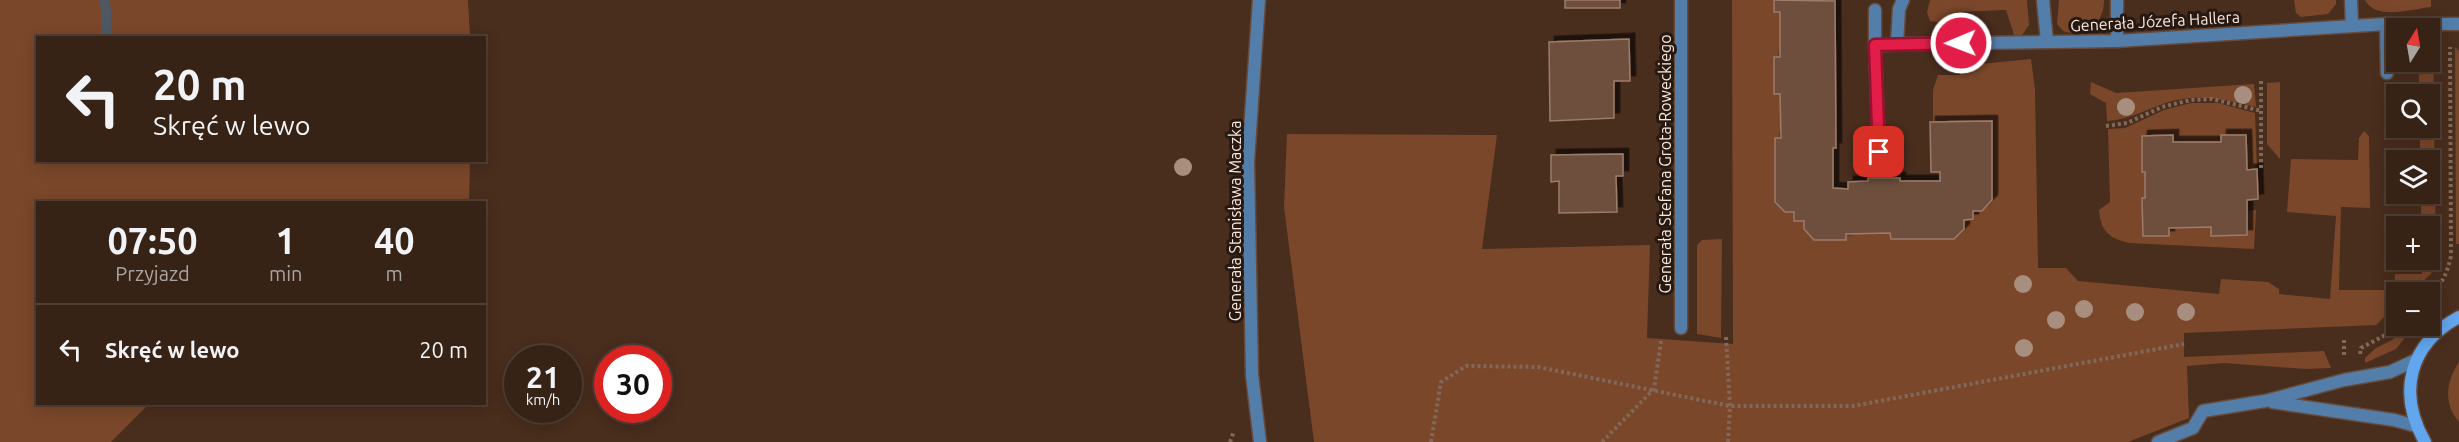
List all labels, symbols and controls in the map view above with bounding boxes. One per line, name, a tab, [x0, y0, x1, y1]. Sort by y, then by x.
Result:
street label: Generała Józefa Hallera	[2070, 8, 2240, 34]
position arrow	[1929, 11, 1993, 75]
north arrow	[2386, 18, 2440, 72]
map controls	[2386, 18, 2440, 336]
street label: Generała Stefana Grota-Roweckiego	[1656, 34, 1674, 294]
icon: left	[54, 60, 132, 138]
text: 20 m	[153, 61, 247, 108]
button: search	[2386, 84, 2440, 138]
text: Skręć w lewo	[153, 110, 310, 140]
street label: Generała Stanisława Maczka	[1226, 121, 1244, 321]
pin	[1853, 126, 1904, 177]
icon: arrive	[1862, 135, 1895, 168]
button: layers	[2386, 150, 2440, 204]
button: +	[2386, 216, 2440, 270]
text: 07:50	[107, 220, 198, 261]
text: 1	[276, 220, 296, 261]
text: 40	[374, 220, 415, 261]
text: Przyjazd	[115, 262, 190, 285]
text: min	[269, 262, 303, 285]
text: m	[386, 262, 403, 285]
button: −	[2386, 282, 2440, 336]
icon: left	[54, 333, 87, 366]
text: Skręć w lewo	[105, 337, 239, 362]
text: 20 m	[419, 337, 468, 362]
speed limit sign: 30	[594, 345, 672, 423]
text: 21	[526, 360, 560, 394]
text: km/h	[526, 391, 560, 408]

